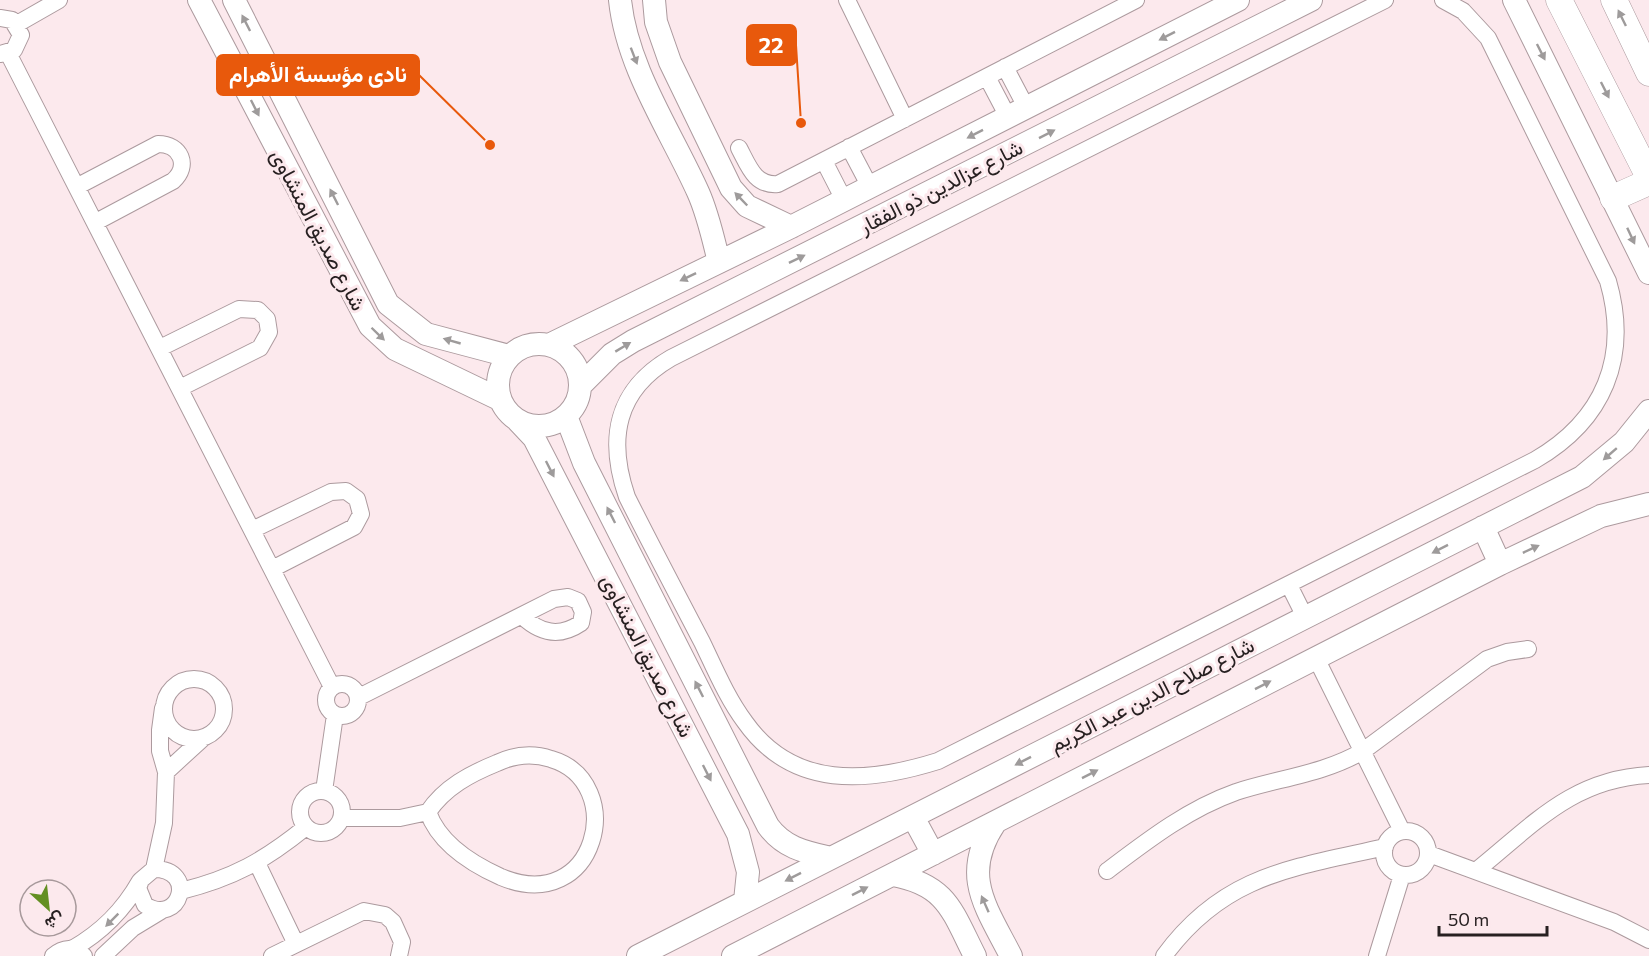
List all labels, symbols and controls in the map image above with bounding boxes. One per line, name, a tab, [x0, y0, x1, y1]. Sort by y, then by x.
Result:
one-way arrow	[1618, 9, 1627, 26]
one-way arrow	[241, 15, 251, 32]
callout: 22	[747, 25, 796, 65]
one-way arrow	[1158, 30, 1176, 40]
text: 22	[758, 31, 784, 58]
one-way arrow	[1536, 44, 1545, 61]
one-way arrow	[629, 48, 639, 66]
callout: نادى مؤسسة الأهرام	[217, 55, 419, 95]
text: نادى مؤسسة الأهرام	[229, 60, 407, 89]
one-way arrow	[1600, 81, 1609, 98]
one-way arrow	[250, 100, 260, 117]
one-way arrow	[966, 129, 983, 138]
one-way arrow	[1038, 130, 1055, 139]
street label: شارع عزالدين ذو الفقار	[853, 134, 1028, 241]
street label: شارع صديق المنشاوى	[264, 144, 372, 316]
one-way arrow	[329, 189, 339, 206]
one-way arrow	[734, 193, 748, 207]
one-way arrow	[1627, 227, 1636, 244]
one-way arrow	[789, 255, 806, 264]
one-way arrow	[679, 273, 696, 282]
one-way arrow	[370, 327, 385, 340]
one-way arrow	[443, 336, 461, 346]
one-way arrow	[615, 342, 632, 352]
one-way arrow	[1603, 447, 1618, 460]
one-way arrow	[545, 461, 555, 478]
one-way arrow	[606, 506, 615, 523]
one-way arrow	[1432, 544, 1449, 554]
one-way arrow	[1522, 545, 1539, 554]
street label: شارع صديق المنشاوى	[594, 570, 700, 742]
street label: شارع صلاح الدين عبد الكريم	[1045, 631, 1259, 759]
one-way arrow	[694, 680, 703, 697]
one-way arrow	[1255, 680, 1272, 690]
one-way arrow	[1014, 755, 1032, 765]
one-way arrow	[702, 765, 712, 782]
one-way arrow	[1081, 769, 1098, 779]
one-way arrow	[784, 873, 801, 882]
north arrow	[18, 878, 78, 938]
one-way arrow	[852, 886, 869, 896]
one-way arrow	[980, 895, 989, 912]
scale bar	[1439, 899, 1547, 937]
text: ش	[42, 908, 68, 935]
text: 50 m	[1448, 908, 1489, 930]
one-way arrow	[104, 913, 119, 927]

